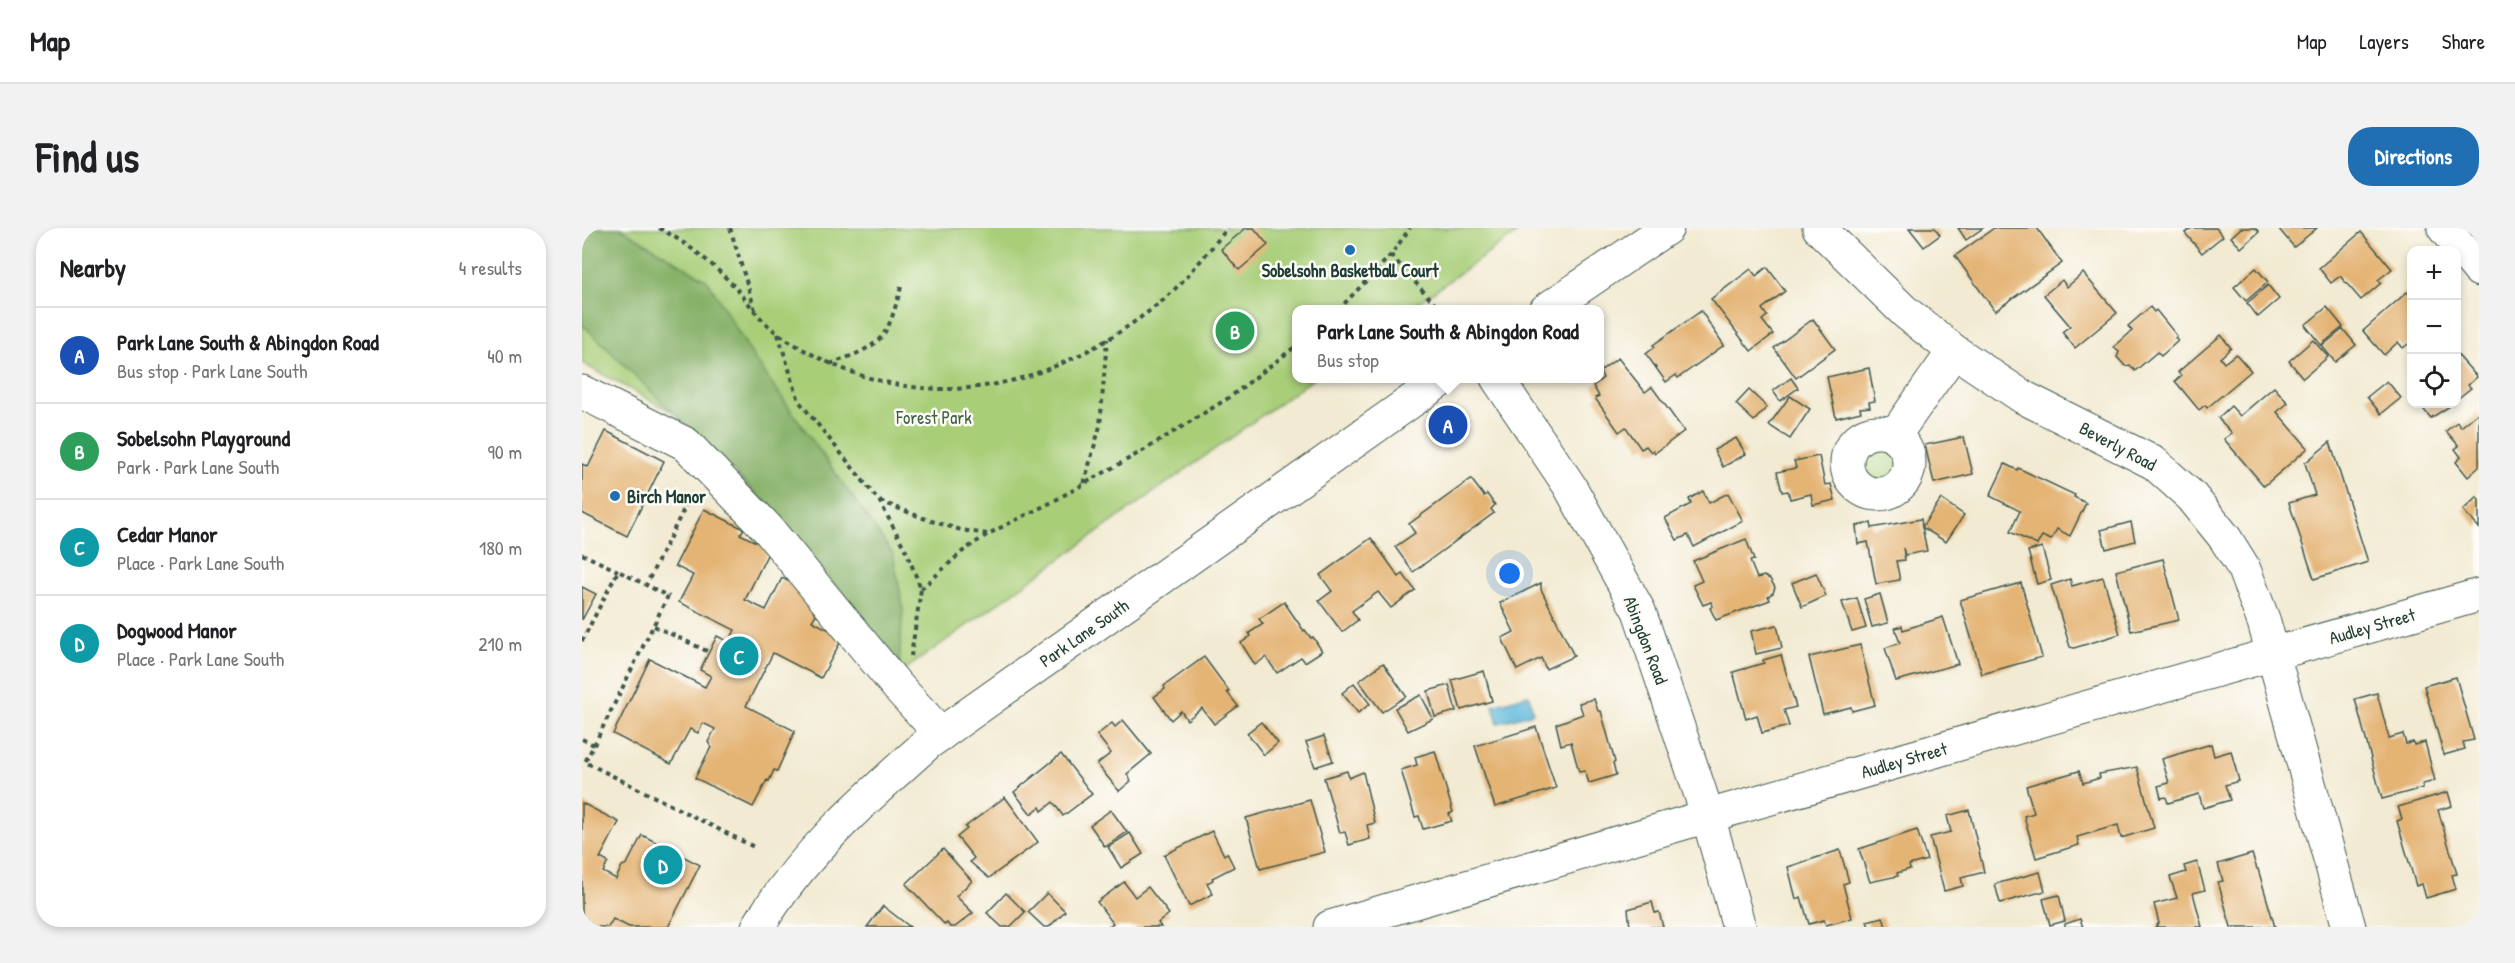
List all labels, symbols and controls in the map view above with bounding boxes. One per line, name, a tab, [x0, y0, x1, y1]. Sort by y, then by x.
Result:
text: Map	[30, 22, 70, 60]
text: Map	[2297, 27, 2326, 56]
text: Layers	[2359, 27, 2409, 56]
text: Share	[2442, 27, 2485, 56]
button: Directions	[2348, 127, 2479, 186]
text: Find us	[36, 128, 139, 185]
marker: Sobelsohn Basketball Court	[1343, 243, 1357, 257]
map controls	[2407, 246, 2461, 408]
button: +	[2407, 246, 2461, 300]
text: Nearby	[60, 250, 126, 285]
text: 4 results	[459, 254, 522, 281]
place label: Sobelsohn Basketball Court	[1262, 258, 1439, 283]
button: −	[2407, 300, 2461, 354]
popup	[1292, 305, 1604, 383]
pin: B	[1216, 308, 1254, 354]
text: Park Lane South & Abingdon Road	[1317, 316, 1579, 346]
text: Park Lane South & Abingdon Road	[117, 327, 379, 357]
text: A	[75, 342, 84, 369]
text: 40 m	[487, 342, 522, 369]
text: Bus stop	[1317, 346, 1379, 373]
button: locate	[2407, 354, 2461, 408]
text: Bus stop · Park Lane South	[117, 357, 307, 384]
pin: A	[1428, 402, 1468, 448]
park label: Forest Park	[895, 405, 972, 430]
street label: Beverly Road	[2075, 415, 2161, 477]
text: Sobelsohn Playground	[117, 423, 290, 453]
text: B	[74, 438, 85, 465]
text: 90 m	[488, 438, 522, 465]
text: Park · Park Lane South	[117, 453, 279, 480]
place label: Birch Manor	[627, 484, 706, 509]
marker: Birch Manor	[608, 489, 622, 503]
text: Cedar Manor	[117, 519, 218, 549]
text: C	[74, 534, 85, 561]
text: 180 m	[479, 534, 522, 561]
text: Place · Park Lane South	[117, 549, 284, 576]
your location	[1495, 559, 1524, 588]
street label: Abingdon Road	[1618, 592, 1674, 688]
street label: Park Lane South	[1034, 593, 1134, 673]
street label: Audley Street	[2326, 602, 2419, 650]
text: Dogwood Manor	[117, 615, 237, 645]
text: D	[75, 630, 84, 657]
text: 210 m	[478, 630, 522, 657]
pin: C	[720, 634, 758, 678]
text: Place · Park Lane South	[117, 645, 284, 672]
street label: Audley Street	[1858, 736, 1951, 784]
pin: D	[644, 842, 682, 888]

